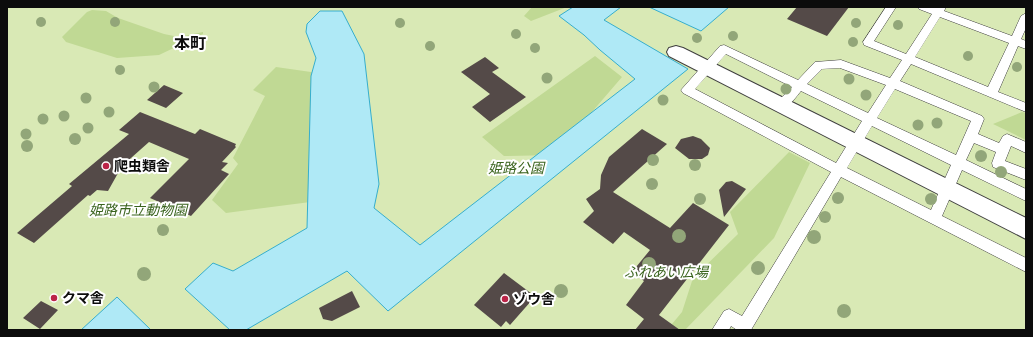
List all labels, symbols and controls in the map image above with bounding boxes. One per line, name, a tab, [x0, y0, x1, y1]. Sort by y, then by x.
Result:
district label: 本町	[174, 34, 206, 53]
place label: 爬虫類舎	[114, 158, 170, 175]
park label: 姫路公園	[488, 160, 546, 177]
marker: 爬虫類舎	[101, 161, 111, 171]
park label: 姫路市立動物園	[89, 202, 189, 219]
park label: ふれあい広場	[624, 264, 710, 281]
place label: クマ舎	[62, 290, 104, 307]
place label: ゾウ舎	[513, 291, 555, 308]
marker: クマ舎	[49, 293, 59, 303]
marker: ゾウ舎	[500, 294, 510, 304]

